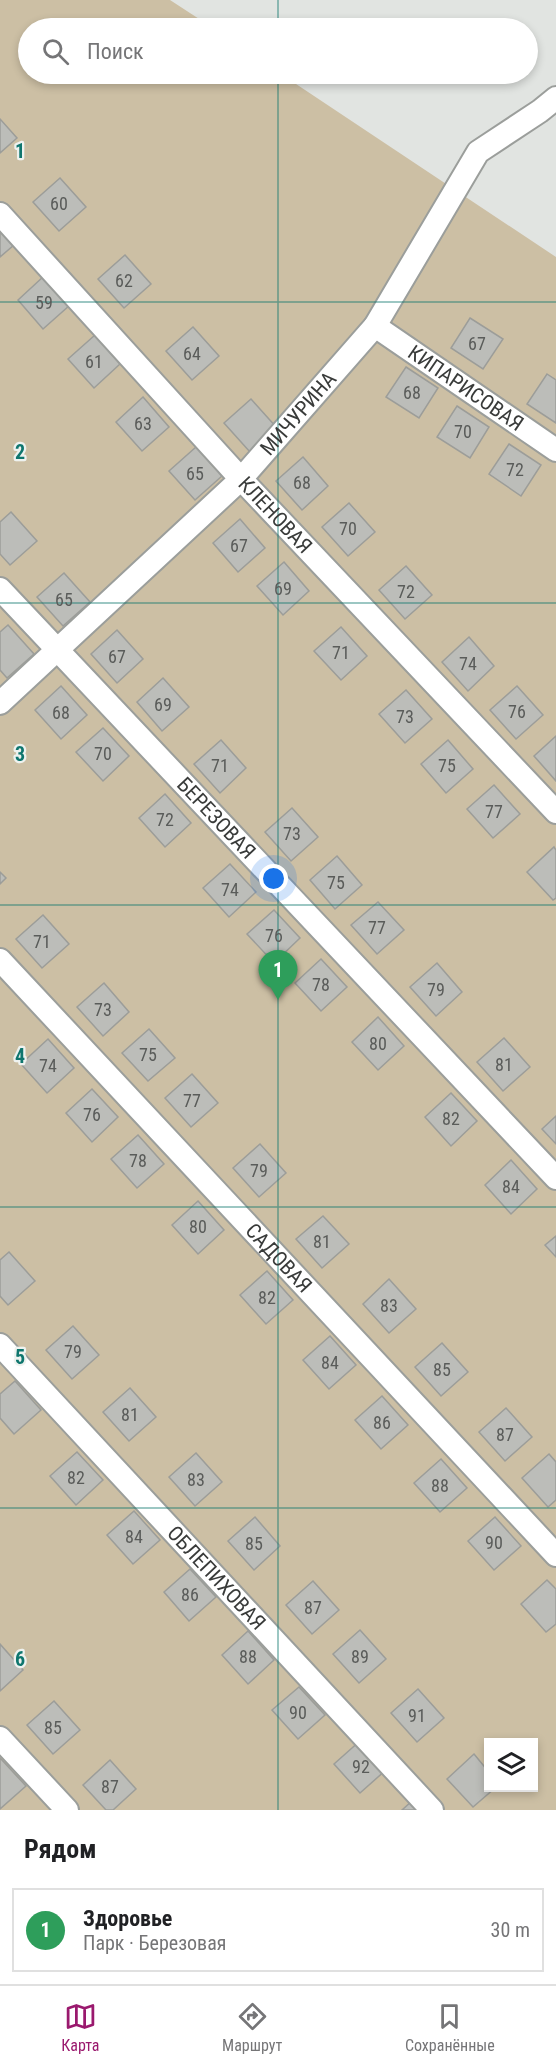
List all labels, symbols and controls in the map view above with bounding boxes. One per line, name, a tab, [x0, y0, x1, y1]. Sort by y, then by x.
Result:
search box	[18, 18, 538, 84]
icon: search	[39, 35, 72, 68]
text: Поиск	[87, 39, 144, 64]
text: 1	[15, 139, 25, 163]
house number: 60	[50, 193, 68, 214]
house number: 62	[115, 270, 133, 291]
house number: 59	[35, 292, 53, 313]
house number: 67	[468, 333, 486, 354]
street label: КИПАРИСОВАЯ	[403, 340, 528, 436]
house number: 64	[183, 343, 201, 364]
house number: 61	[85, 351, 103, 372]
street label: МИЧУРИНА	[255, 367, 341, 460]
house number: 68	[403, 382, 421, 403]
house number: 63	[134, 413, 152, 434]
house number: 70	[454, 421, 472, 442]
text: 2	[15, 440, 25, 464]
house number: 72	[506, 459, 524, 480]
house number: 65	[186, 463, 204, 484]
street label: КЛЕНОВАЯ	[233, 472, 317, 558]
house number: 68	[293, 472, 311, 493]
house number: 70	[339, 518, 357, 539]
house number: 67	[230, 535, 248, 556]
house number: 69	[274, 578, 292, 599]
house number: 72	[397, 581, 415, 602]
house number: 65	[55, 589, 73, 610]
house number: 71	[332, 642, 350, 663]
house number: 67	[108, 646, 126, 667]
house number: 74	[459, 653, 477, 674]
house number: 69	[154, 694, 172, 715]
house number: 76	[508, 701, 526, 722]
house number: 68	[52, 702, 70, 723]
house number: 73	[396, 706, 414, 727]
text: 3	[15, 742, 25, 766]
house number: 70	[94, 743, 112, 764]
house number: 71	[211, 755, 229, 776]
house number: 75	[438, 755, 456, 776]
street label: БЕРЕЗОВАЯ	[172, 772, 260, 864]
house number: 77	[485, 801, 503, 822]
house number: 72	[156, 809, 174, 830]
house number: 73	[283, 823, 301, 844]
your location	[259, 864, 288, 893]
house number: 75	[327, 872, 345, 893]
house number: 74	[221, 879, 239, 900]
house number: 77	[368, 917, 386, 938]
house number: 76	[265, 925, 283, 946]
house number: 71	[33, 931, 51, 952]
pin: 1	[258, 950, 298, 1000]
house number: 78	[312, 974, 330, 995]
house number: 79	[427, 979, 445, 1000]
house number: 73	[94, 999, 112, 1020]
house number: 80	[369, 1033, 387, 1054]
text: 4	[15, 1044, 25, 1068]
house number: 75	[139, 1044, 157, 1065]
house number: 81	[495, 1054, 513, 1075]
house number: 74	[39, 1055, 57, 1076]
house number: 77	[183, 1090, 201, 1111]
house number: 76	[83, 1104, 101, 1125]
house number: 82	[442, 1108, 460, 1129]
house number: 78	[129, 1150, 147, 1171]
house number: 79	[250, 1160, 268, 1181]
house number: 84	[502, 1176, 520, 1197]
house number: 80	[189, 1216, 207, 1237]
street label: САДОВАЯ	[240, 1219, 317, 1298]
house number: 81	[313, 1231, 331, 1252]
house number: 82	[258, 1287, 276, 1308]
house number: 83	[380, 1295, 398, 1316]
house number: 79	[64, 1341, 82, 1362]
text: 5	[15, 1345, 25, 1369]
house number: 84	[321, 1352, 339, 1373]
house number: 85	[433, 1359, 451, 1380]
house number: 81	[121, 1404, 139, 1425]
house number: 86	[373, 1412, 391, 1433]
house number: 87	[496, 1424, 514, 1445]
house number: 82	[67, 1467, 85, 1488]
house number: 83	[187, 1469, 205, 1490]
house number: 88	[431, 1475, 449, 1496]
street label: ОБЛЕПИХОВАЯ	[162, 1521, 271, 1635]
house number: 84	[125, 1526, 143, 1547]
house number: 90	[485, 1532, 503, 1553]
house number: 85	[245, 1533, 263, 1554]
house number: 86	[181, 1584, 199, 1605]
house number: 87	[304, 1597, 322, 1618]
house number: 88	[239, 1646, 257, 1667]
house number: 89	[351, 1646, 369, 1667]
text: 6	[15, 1647, 25, 1671]
house number: 90	[289, 1702, 307, 1723]
house number: 91	[408, 1705, 426, 1726]
house number: 85	[44, 1717, 62, 1738]
map controls	[484, 1738, 538, 1792]
button: layers	[484, 1738, 538, 1792]
house number: 92	[352, 1756, 370, 1777]
house number: 87	[101, 1776, 119, 1797]
text: Рядом	[24, 1834, 96, 1864]
text: Здоровье	[83, 1906, 172, 1931]
text: 1	[40, 1918, 51, 1942]
text: 30 m	[491, 1918, 530, 1942]
text: Парк · Березовая	[83, 1931, 226, 1955]
tab: Карта	[61, 2000, 100, 2055]
tab: Маршрут	[222, 2000, 282, 2055]
tab: Сохранённые	[405, 2000, 495, 2055]

